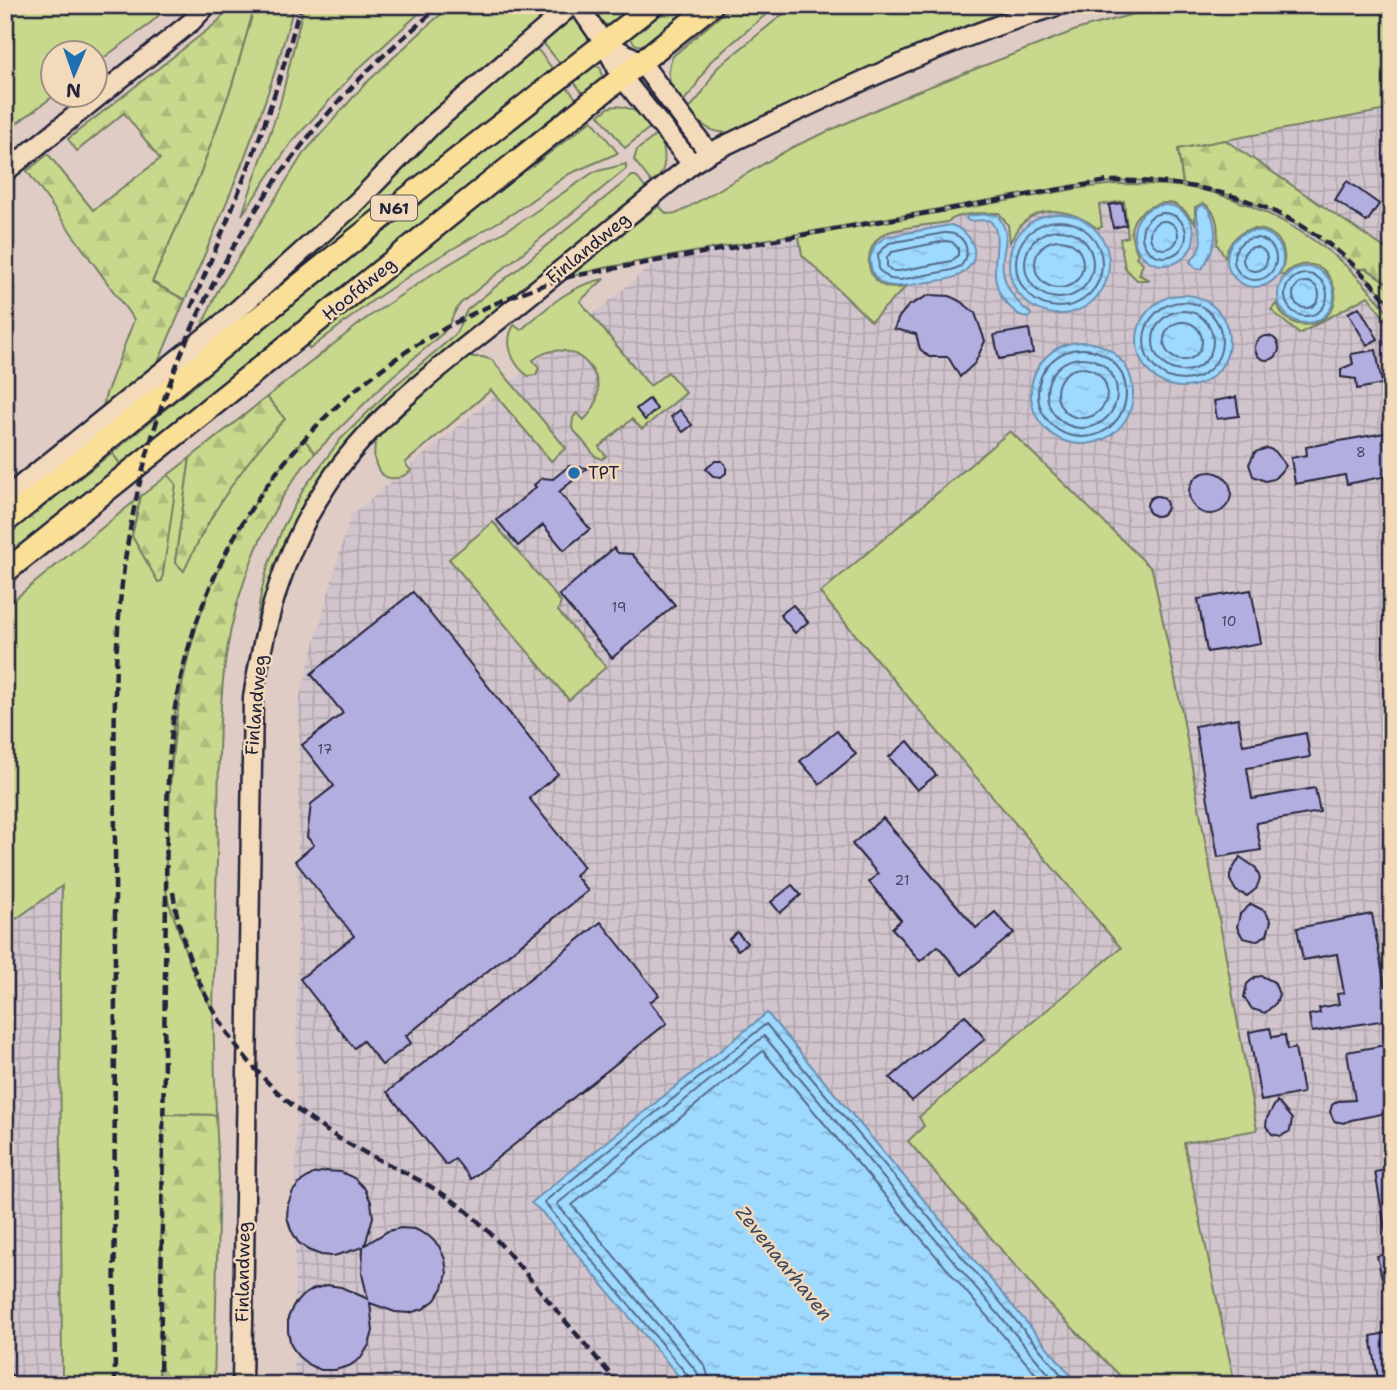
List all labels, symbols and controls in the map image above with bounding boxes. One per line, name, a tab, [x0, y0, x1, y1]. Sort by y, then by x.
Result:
north arrow	[38, 38, 108, 108]
text: N	[65, 78, 81, 103]
road number: N61	[371, 196, 417, 220]
street label: Finlandweg	[541, 207, 635, 289]
street label: Hoofdweg	[317, 252, 401, 326]
house number: 8	[1356, 443, 1366, 461]
place label: TPT	[588, 461, 619, 485]
marker: TPT	[566, 465, 582, 481]
house number: 19	[611, 598, 627, 616]
house number: 10	[1221, 612, 1237, 630]
street label: Finlandweg	[240, 654, 272, 756]
house number: 17	[318, 740, 332, 758]
house number: 21	[895, 871, 909, 889]
water label: Zevenaarhaven	[730, 1200, 838, 1326]
street label: Finlandweg	[230, 1221, 256, 1323]

